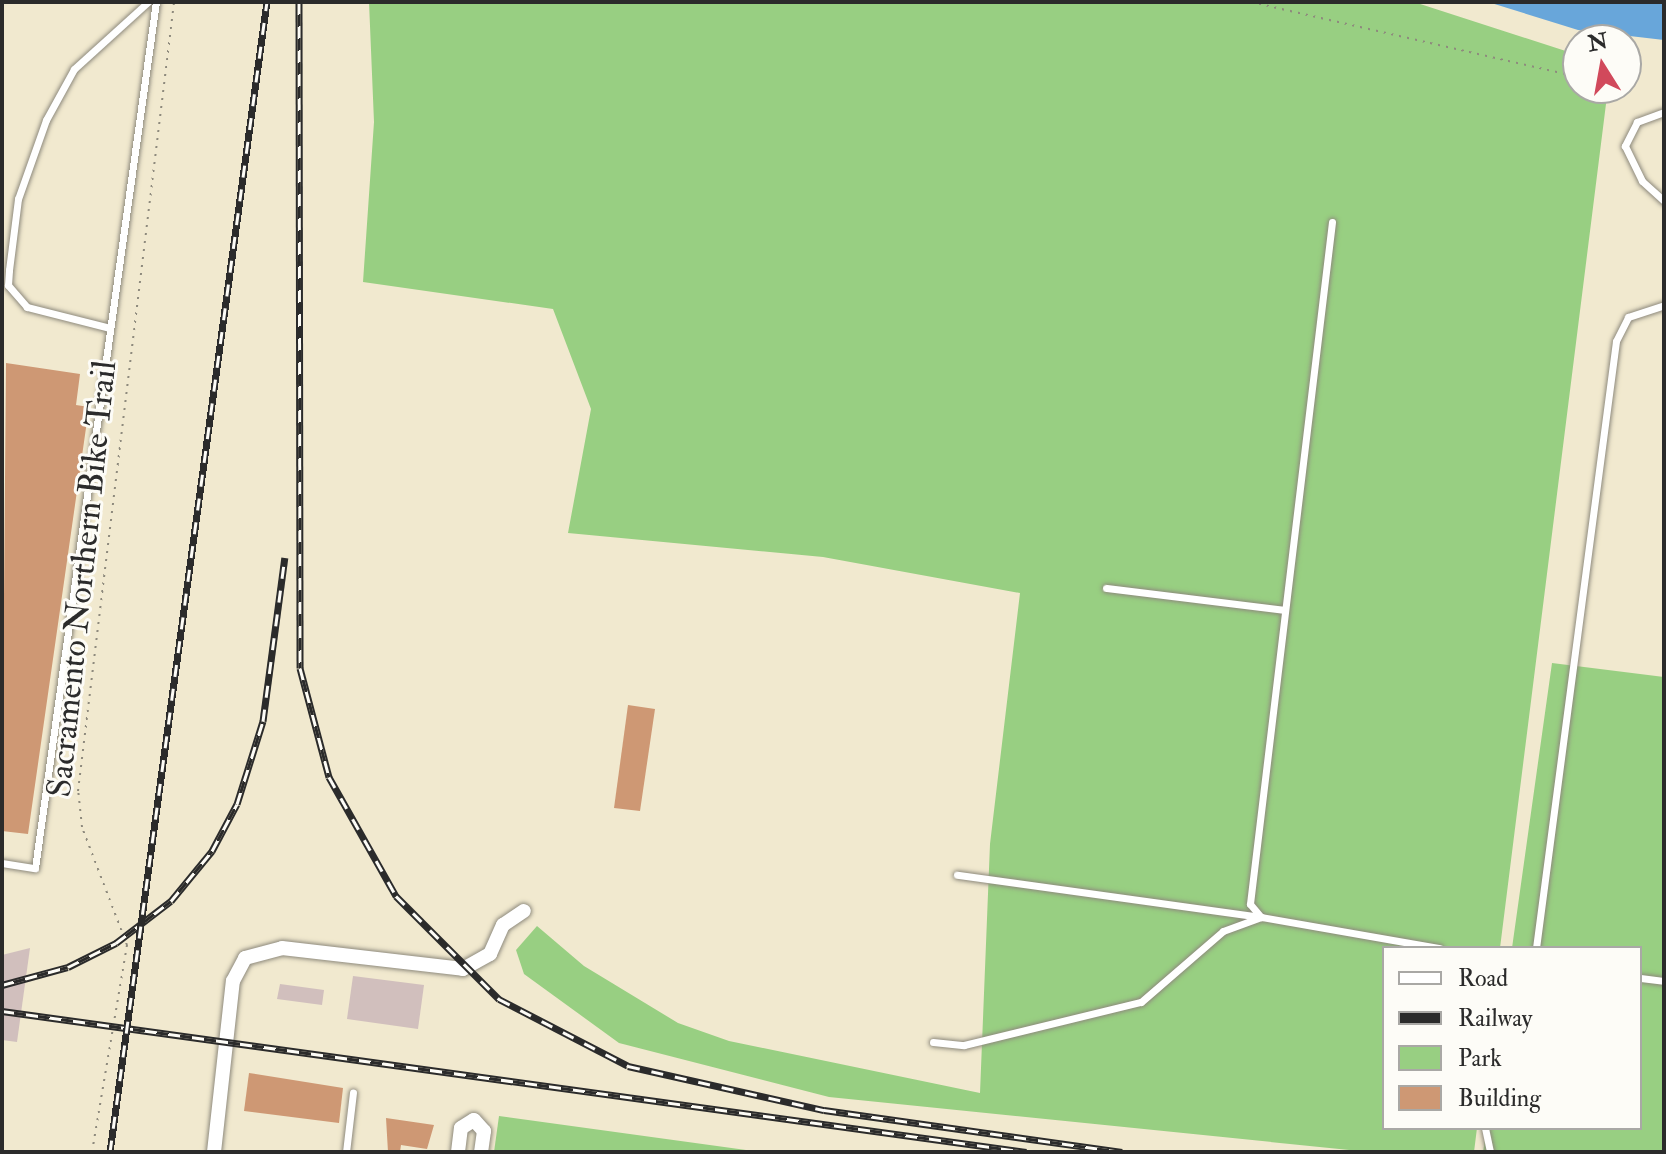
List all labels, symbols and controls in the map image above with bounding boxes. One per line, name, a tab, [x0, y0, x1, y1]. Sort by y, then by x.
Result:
north arrow	[1562, 24, 1642, 104]
text: N	[1585, 27, 1610, 58]
street label: Sacramento Northern Bike Trail	[39, 359, 125, 799]
legend	[1382, 946, 1642, 1130]
text: Road	[1458, 963, 1508, 994]
text: Railway	[1458, 1003, 1532, 1034]
text: Park	[1458, 1043, 1502, 1074]
text: Building	[1458, 1083, 1541, 1114]

